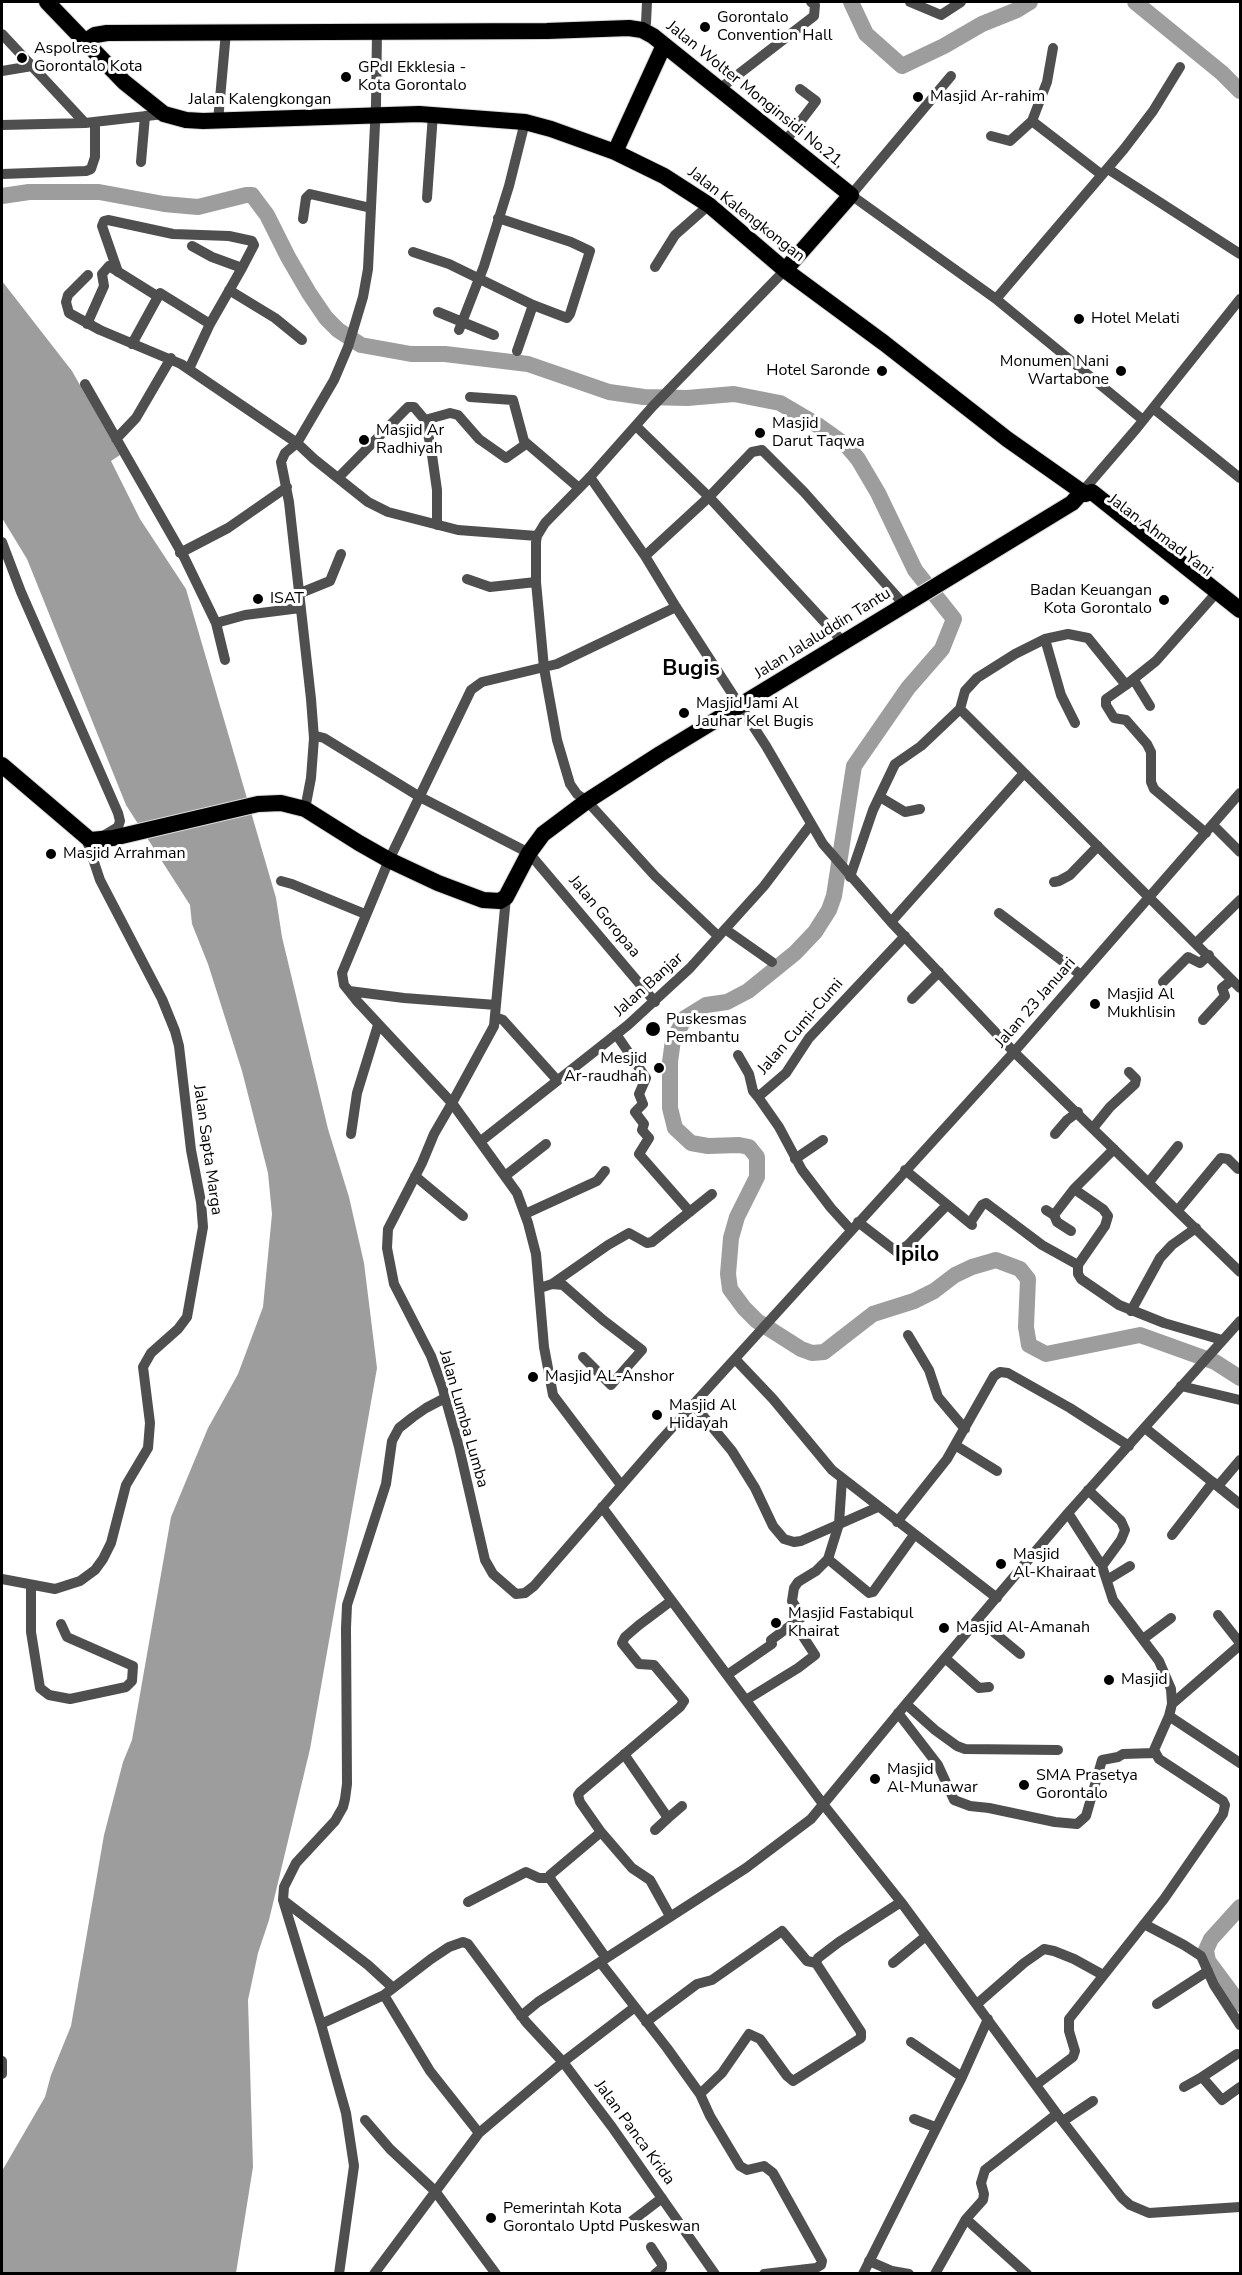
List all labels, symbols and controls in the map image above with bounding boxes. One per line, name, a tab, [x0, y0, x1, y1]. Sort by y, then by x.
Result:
place label: Gorontalo Convention Hall	[717, 8, 832, 46]
street label: Jalan Wolter Monginsidi No.21,	[662, 17, 848, 173]
marker: Gorontalo Convention Hall	[698, 20, 712, 34]
place label: Aspolres Gorontalo Kota	[34, 39, 143, 77]
marker: Aspolres Gorontalo Kota	[15, 51, 29, 65]
place label: GPdI Ekklesia - Kota Gorontalo	[358, 58, 467, 96]
marker: GPdI Ekklesia - Kota Gorontalo	[339, 70, 353, 84]
place label: Masjid Ar-rahim	[930, 87, 1045, 107]
street label: Jalan Kalengkongan	[189, 90, 331, 110]
marker: Masjid Ar-rahim	[911, 90, 925, 104]
street label: Jalan Kalengkongan	[684, 163, 808, 267]
place label: Hotel Melati	[1091, 309, 1180, 329]
marker: Hotel Melati	[1072, 312, 1086, 326]
place label: Monumen Nani Wartabone	[1000, 352, 1109, 390]
place label: Hotel Saronde	[766, 361, 870, 381]
marker: Hotel Saronde	[875, 364, 889, 378]
marker: Monumen Nani Wartabone	[1114, 364, 1128, 378]
place label: Masjid Darut Taqwa	[772, 414, 865, 452]
place label: Masjid Ar Radhiyah	[376, 421, 444, 459]
marker: Masjid Darut Taqwa	[753, 426, 767, 440]
marker: Masjid Ar Radhiyah	[357, 433, 371, 447]
street label: Jalan Ahmad Yani	[1104, 490, 1216, 582]
place label: Badan Keuangan Kota Gorontalo	[1030, 581, 1152, 619]
street label: Jalan Jalaluddin Tantu	[751, 584, 895, 684]
place label: ISAT	[270, 589, 304, 609]
marker: ISAT	[251, 592, 265, 606]
marker: Badan Keuangan Kota Gorontalo	[1157, 593, 1171, 607]
district label: Bugis	[662, 657, 720, 683]
place label: Masjid Jami Al Jauhar Kel Bugis	[696, 694, 814, 732]
marker: Masjid Jami Al Jauhar Kel Bugis	[677, 706, 691, 720]
place label: Masjid Arrahman	[63, 844, 186, 864]
marker: Masjid Arrahman	[44, 847, 58, 861]
street label: Jalan Goropaa	[564, 872, 644, 962]
street label: Jalan Banjar	[610, 949, 688, 1021]
street label: Jalan 23 Januari	[992, 954, 1080, 1052]
street label: Jalan Cumi-Cumi	[754, 975, 848, 1079]
place label: Masjid Al Mukhlisin	[1107, 985, 1176, 1023]
marker: Masjid Al Mukhlisin	[1088, 997, 1102, 1011]
place label: Puskesmas Pembantu	[666, 1010, 747, 1048]
marker: Puskesmas Pembantu	[644, 1020, 662, 1038]
place label: Mesjid Ar-raudhah	[564, 1049, 647, 1087]
marker: Mesjid Ar-raudhah	[652, 1061, 666, 1075]
street label: Jalan Sapta Marga	[188, 1084, 226, 1216]
district label: Ipilo	[895, 1243, 939, 1269]
street label: Jalan Lumba Lumba	[434, 1348, 492, 1490]
place label: Masjid AL-Anshor	[545, 1367, 674, 1387]
marker: Masjid AL-Anshor	[526, 1370, 540, 1384]
place label: Masjid Al Hidayah	[669, 1396, 736, 1434]
marker: Masjid Al Hidayah	[650, 1408, 664, 1422]
place label: Masjid Al-Khairaat	[1013, 1545, 1096, 1583]
marker: Masjid Al-Khairaat	[994, 1557, 1008, 1571]
place label: Masjid Fastabiqul Khairat	[788, 1604, 913, 1642]
marker: Masjid Fastabiqul Khairat	[769, 1616, 783, 1630]
place label: Masjid Al-Amanah	[956, 1618, 1090, 1638]
marker: Masjid Al-Amanah	[937, 1621, 951, 1635]
place label: Masjid	[1121, 1670, 1168, 1690]
marker: Masjid	[1102, 1673, 1116, 1687]
place label: Masjid Al-Munawar	[887, 1760, 978, 1798]
place label: SMA Prasetya Gorontalo	[1036, 1766, 1138, 1804]
marker: Masjid Al-Munawar	[868, 1772, 882, 1786]
marker: SMA Prasetya Gorontalo	[1017, 1778, 1031, 1792]
street label: Jalan Panca Krida	[590, 2077, 678, 2189]
place label: Pemerintah Kota Gorontalo Uptd Puskeswan	[503, 2199, 700, 2237]
marker: Pemerintah Kota Gorontalo Uptd Puskeswan	[484, 2211, 498, 2225]

